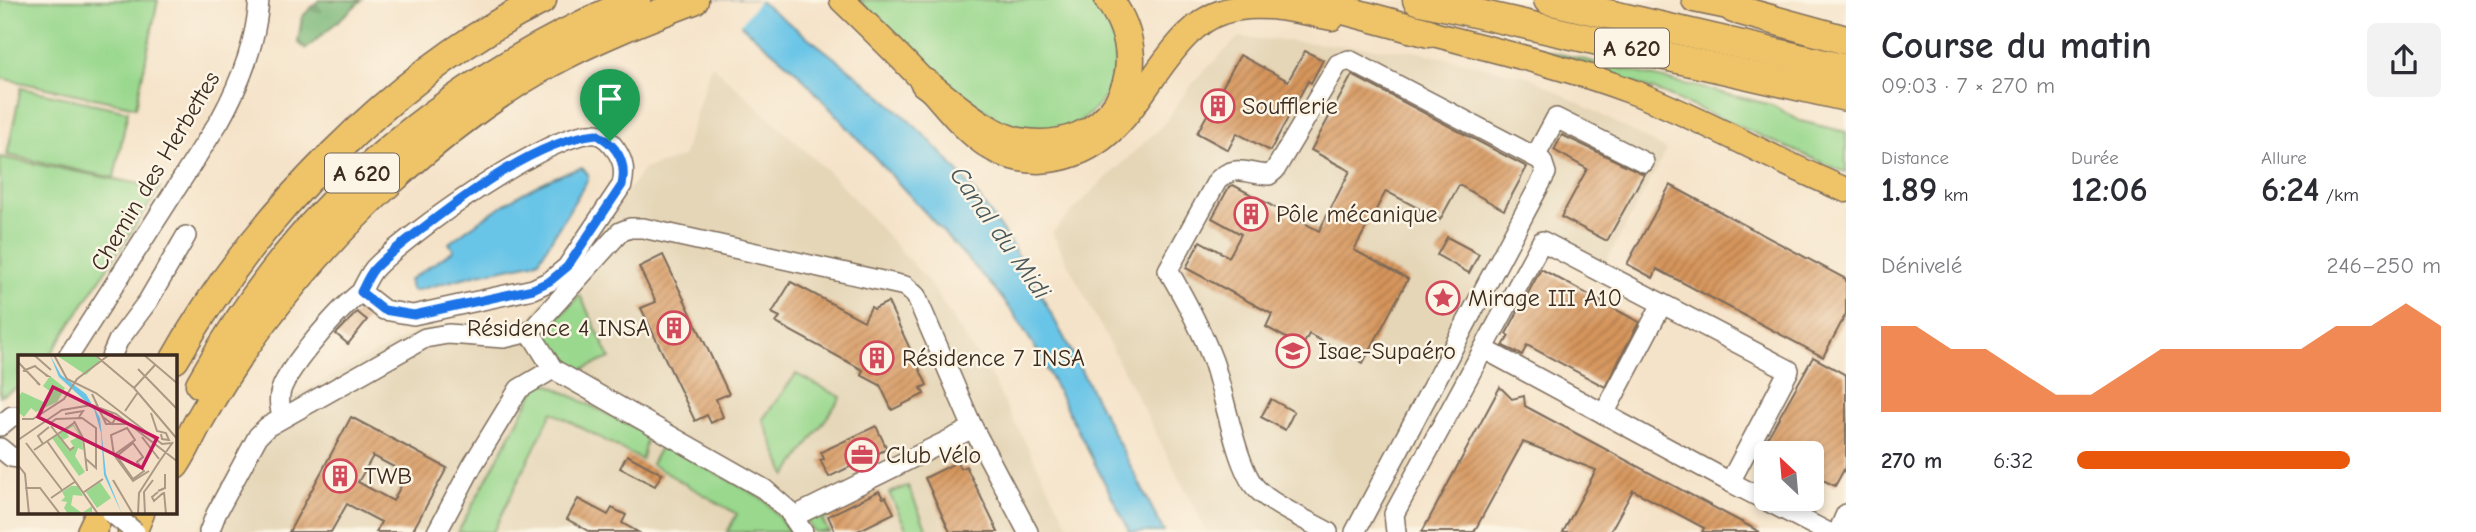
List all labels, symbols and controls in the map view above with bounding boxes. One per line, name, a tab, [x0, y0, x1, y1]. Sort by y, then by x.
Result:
button: share	[2367, 23, 2441, 97]
text: Course du matin	[1881, 24, 2152, 68]
road number: A 620	[1595, 28, 1669, 68]
street label: Chemin des Herbettes	[84, 66, 226, 276]
pin	[580, 69, 640, 141]
text: 09:03 · 7 × 270 m	[1881, 72, 2055, 99]
icon: arrive	[591, 80, 629, 118]
building icon: Soufflerie	[1199, 87, 1237, 125]
place label: Soufflerie	[1242, 92, 1338, 120]
text: Distance	[1881, 147, 1949, 169]
text: Durée	[2071, 147, 2119, 169]
text: Allure	[2261, 147, 2307, 169]
road number: A 620	[325, 154, 399, 192]
water label: Canal du Midi	[943, 161, 1057, 306]
text: 1.89	[1881, 169, 1937, 210]
text: 12:06	[2071, 169, 2148, 210]
text: 6:24	[2261, 169, 2319, 210]
text: km	[1937, 184, 1969, 206]
text: /km	[2319, 184, 2359, 206]
building icon: Pôle mécanique	[1232, 195, 1270, 233]
place label: Pôle mécanique	[1276, 200, 1438, 228]
text: Dénivelé	[1881, 252, 1962, 279]
text: 246–250 m	[2326, 252, 2441, 279]
place icon: Mirage III A10	[1424, 279, 1462, 317]
place label: Mirage III A10	[1468, 284, 1622, 312]
building icon: Résidence 4 INSA	[655, 309, 693, 347]
place label: Résidence 4 INSA	[467, 314, 650, 342]
school or university icon: Isae-Supaéro	[1274, 332, 1312, 370]
place label: Isae-Supaéro	[1318, 337, 1456, 365]
building icon: Résidence 7 INSA	[858, 339, 896, 377]
place label: Résidence 7 INSA	[902, 344, 1085, 372]
inset map	[18, 355, 177, 514]
office icon: Club Vélo	[843, 436, 881, 474]
place label: Club Vélo	[886, 441, 981, 469]
north arrow	[1754, 441, 1824, 511]
map controls	[1754, 441, 1824, 511]
text: 270 m	[1881, 447, 1942, 474]
text: 6:32	[1993, 447, 2033, 474]
building icon: TWB	[321, 457, 359, 495]
place label: TWB	[364, 462, 412, 490]

